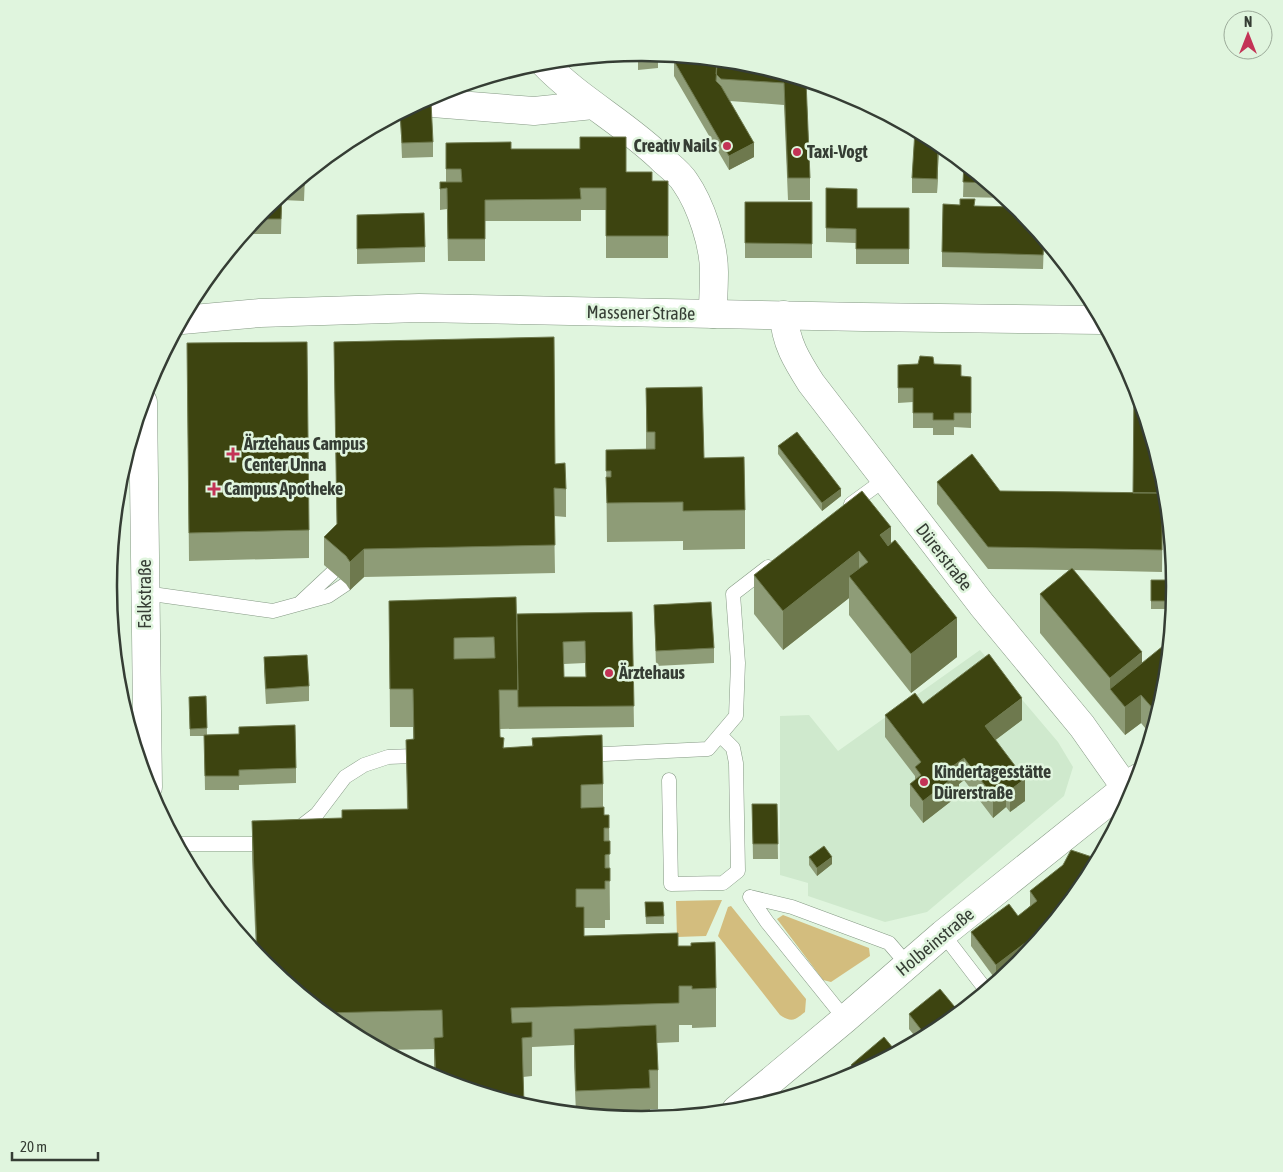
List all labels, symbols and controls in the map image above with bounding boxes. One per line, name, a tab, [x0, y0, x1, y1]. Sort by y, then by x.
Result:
north arrow	[1223, 10, 1273, 60]
text: N	[1244, 14, 1252, 30]
place label: Creativ Nails	[634, 135, 718, 156]
marker: Creativ Nails	[721, 140, 733, 152]
place label: Taxi-Vogt	[807, 141, 868, 162]
marker: Taxi-Vogt	[791, 146, 803, 158]
street label: Massener Straße	[586, 301, 696, 324]
place label: Ärztehaus Campus Center Unna	[243, 433, 366, 475]
marker: Ärztehaus Campus Center Unna	[226, 447, 240, 461]
place label: Campus Apotheke	[224, 478, 343, 499]
marker: Campus Apotheke	[208, 483, 220, 495]
street label: Dürerstraße	[912, 519, 977, 594]
street label: Falkstraße	[134, 559, 155, 629]
place label: Ärztehaus	[618, 662, 686, 683]
marker: Ärztehaus	[603, 667, 615, 679]
place label: Kindertagesstätte Dürerstraße	[934, 761, 1051, 803]
marker: Kindertagesstätte Dürerstraße	[918, 776, 930, 788]
street label: Holbeinstraße	[892, 903, 978, 980]
scale bar	[12, 1130, 99, 1162]
text: 20 m	[20, 1138, 47, 1155]

